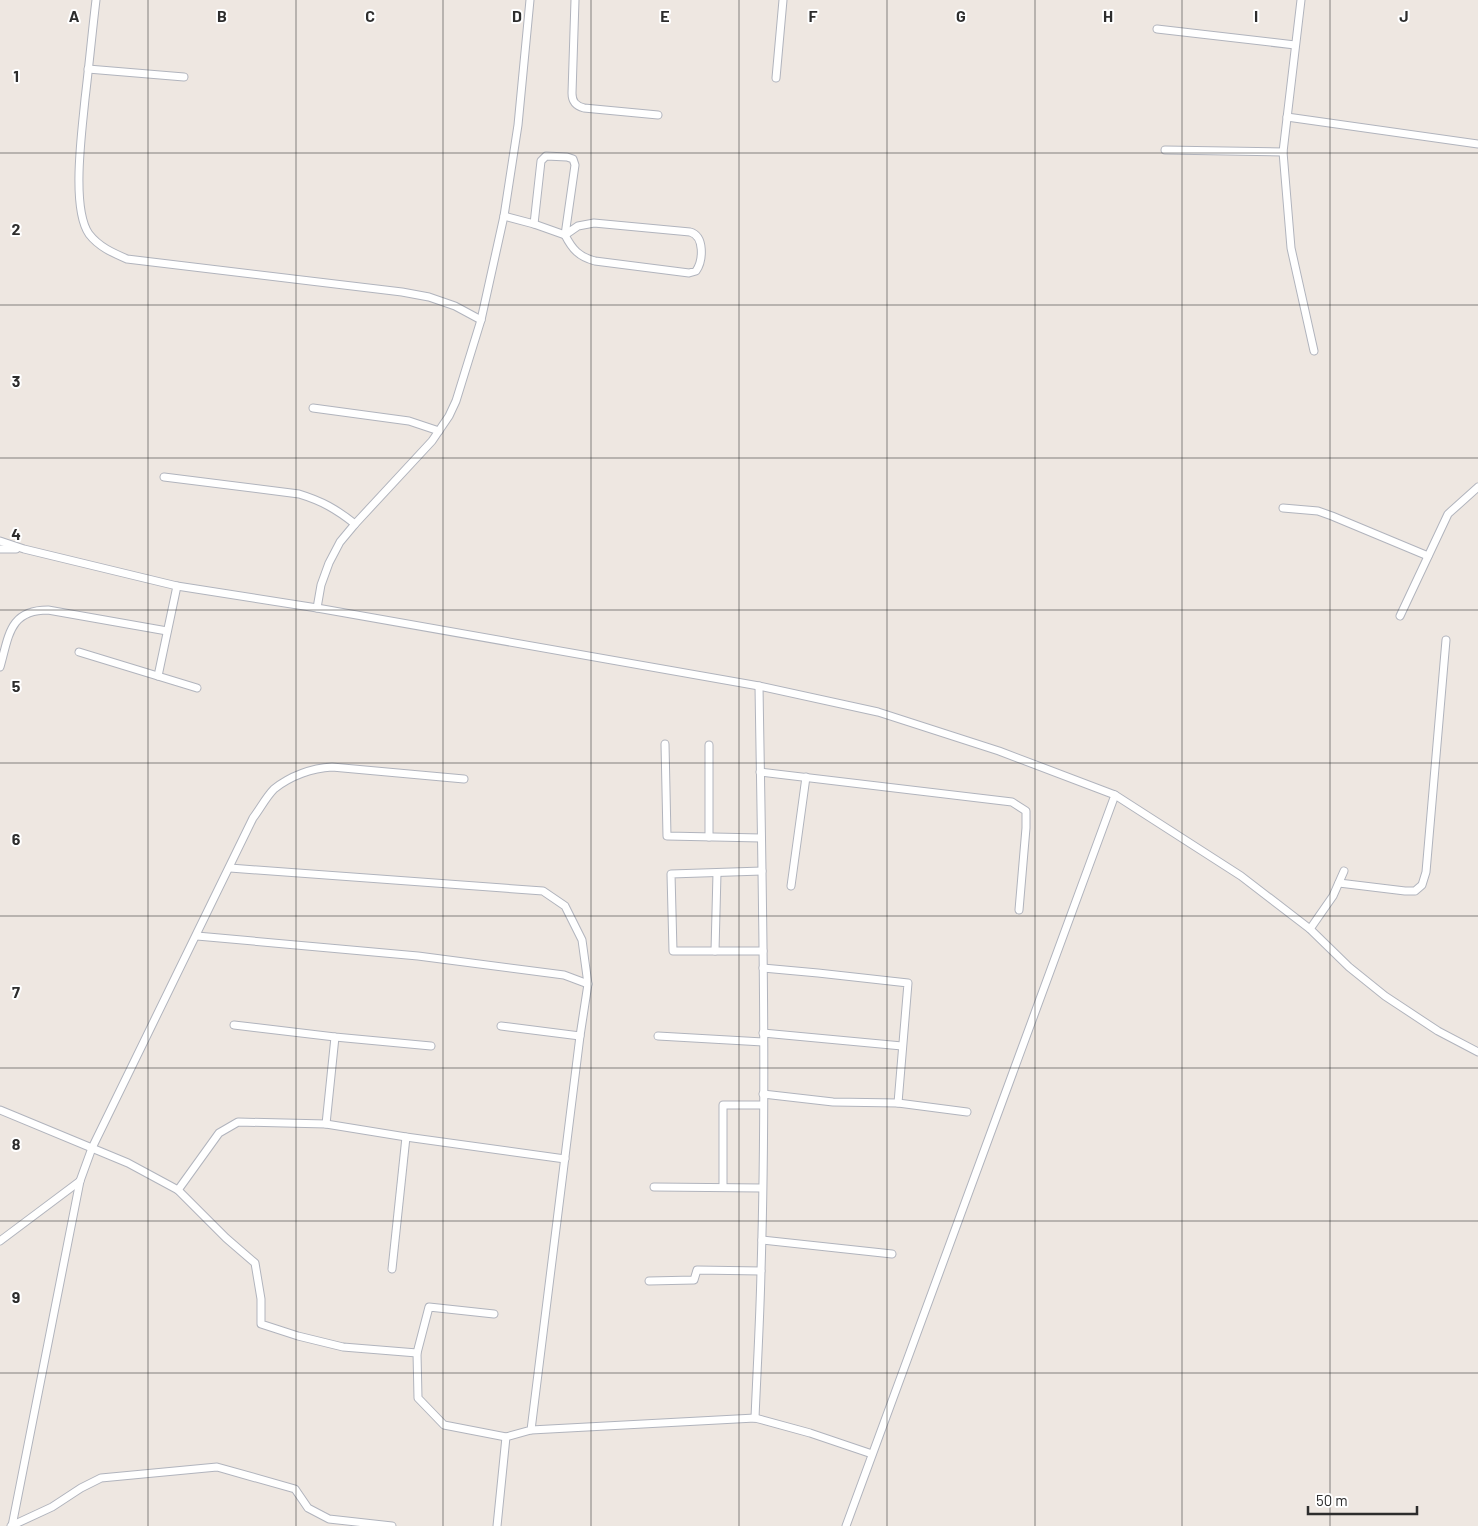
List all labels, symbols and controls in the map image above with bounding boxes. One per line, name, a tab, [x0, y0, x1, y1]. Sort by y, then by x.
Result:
text: A	[69, 6, 80, 25]
text: B	[217, 6, 227, 25]
text: C	[365, 6, 375, 25]
text: D	[512, 6, 522, 25]
text: E	[660, 6, 670, 25]
text: F	[809, 6, 818, 25]
text: G	[956, 6, 966, 25]
text: H	[1103, 6, 1113, 25]
text: I	[1254, 6, 1258, 25]
text: J	[1399, 6, 1409, 25]
text: 1	[13, 66, 19, 85]
text: 2	[12, 219, 21, 238]
text: 3	[12, 371, 20, 390]
text: 4	[11, 524, 21, 543]
text: 5	[12, 676, 21, 695]
text: 6	[12, 829, 21, 848]
text: 7	[12, 982, 20, 1001]
text: 8	[12, 1134, 21, 1153]
text: 9	[12, 1287, 20, 1306]
scale bar	[1308, 1484, 1417, 1516]
text: 50 m	[1316, 1491, 1348, 1509]

